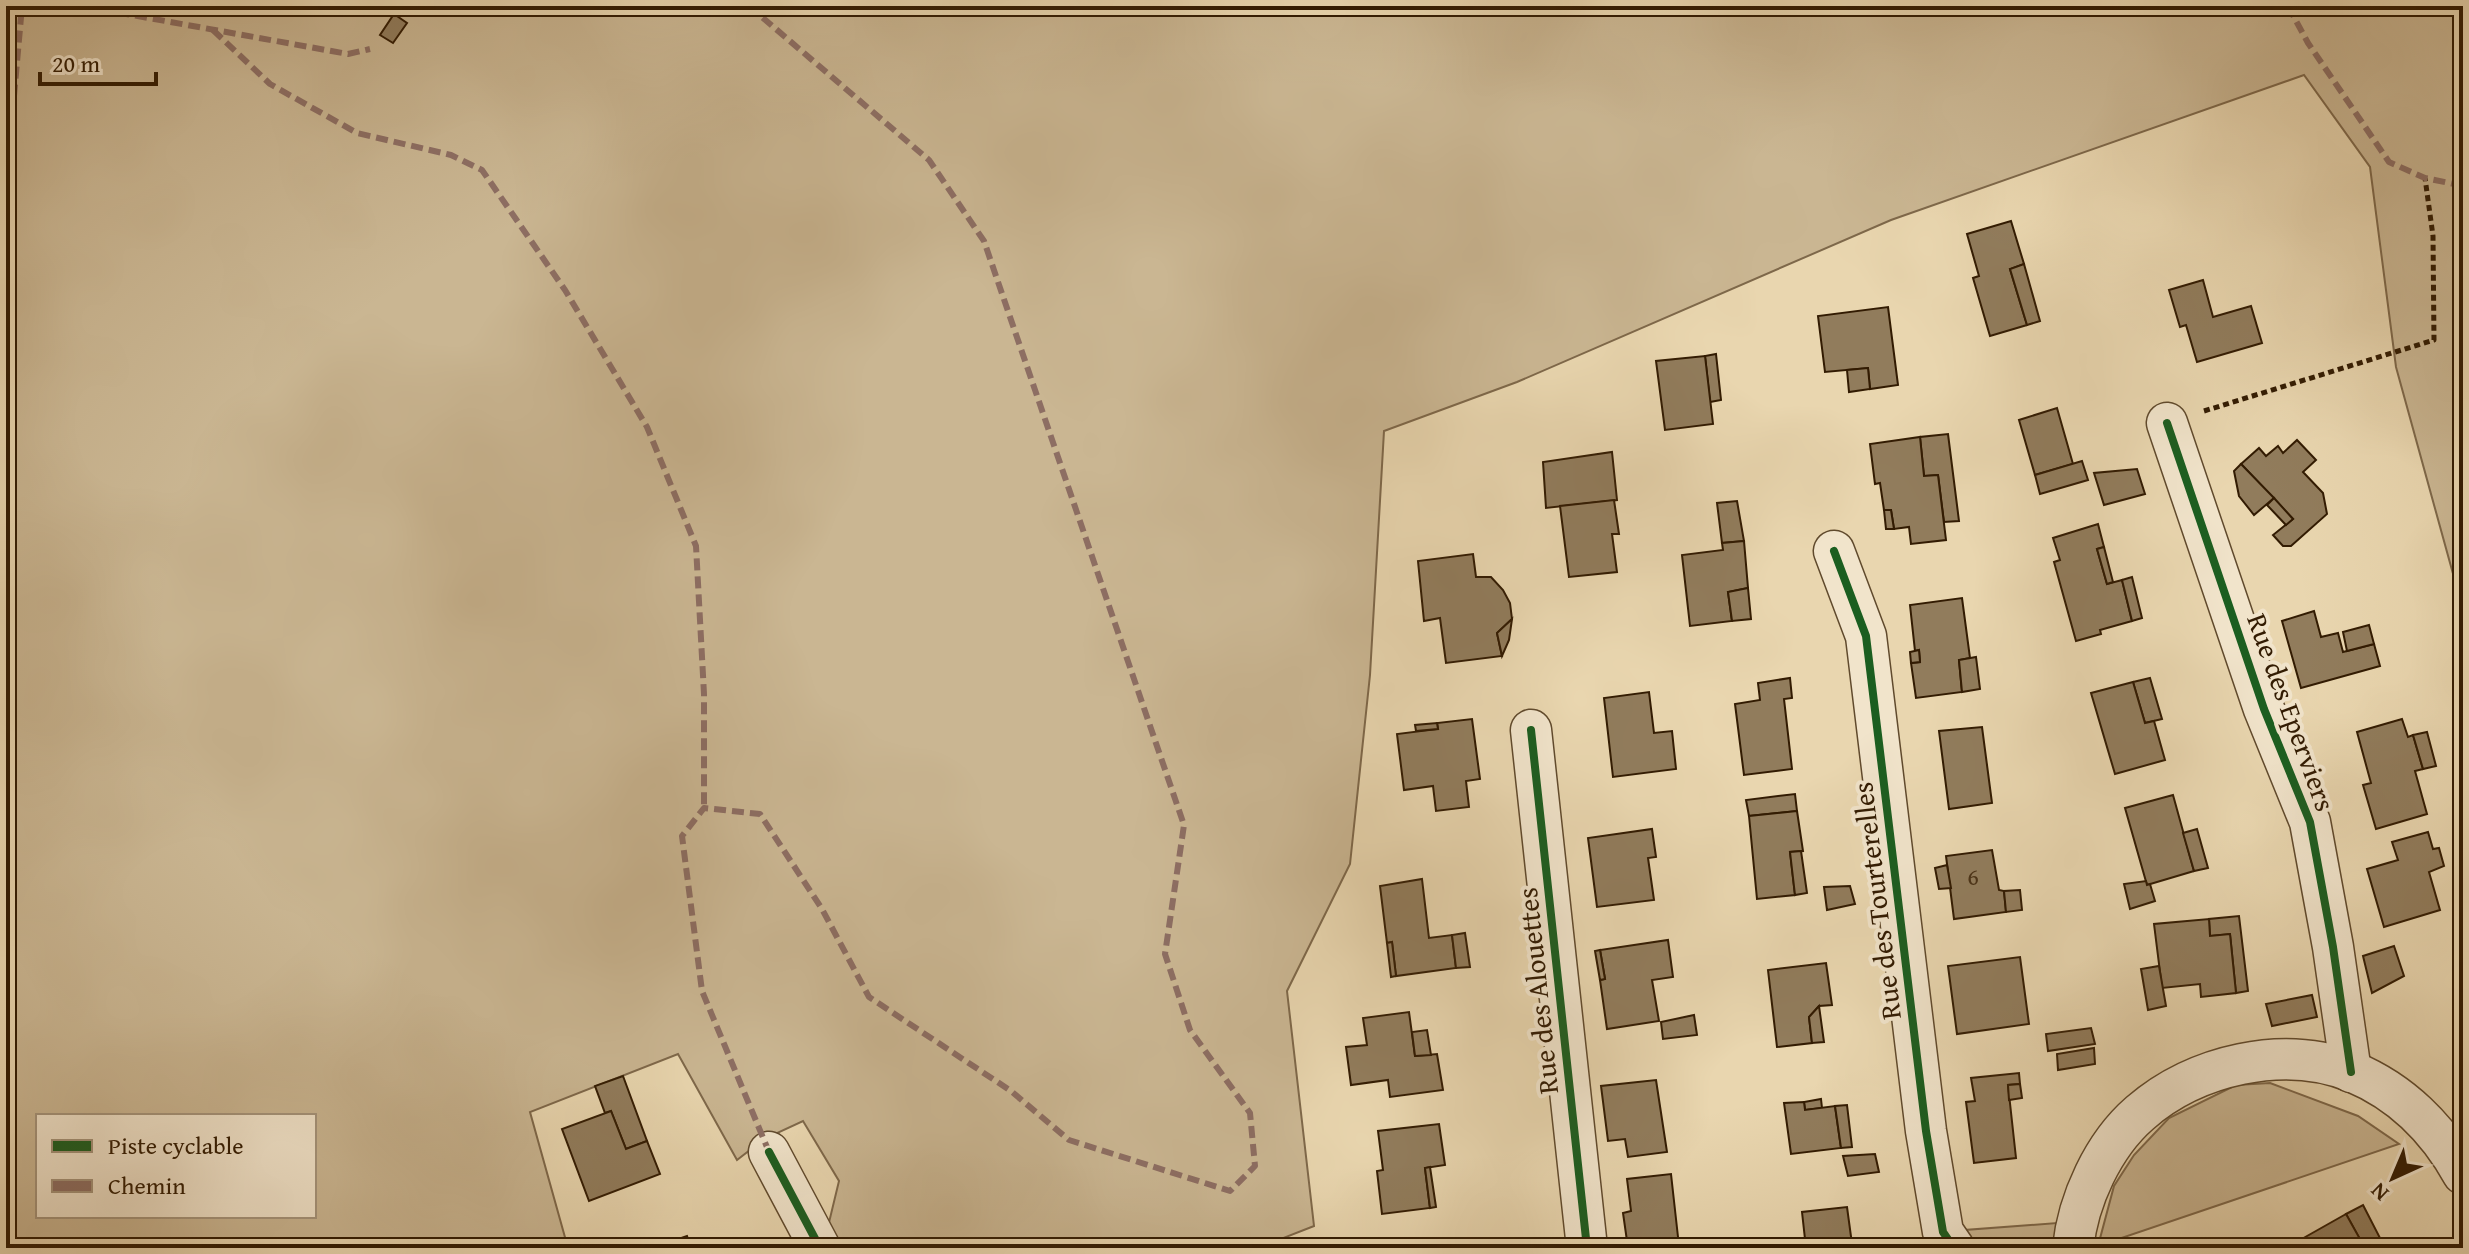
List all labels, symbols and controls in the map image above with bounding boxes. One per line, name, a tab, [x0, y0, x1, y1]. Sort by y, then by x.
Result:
scale bar	[40, 36, 156, 86]
text: 20 m	[52, 46, 100, 81]
street label: Rue des Eperviers	[2237, 608, 2347, 816]
street label: Rue des Tourterelles	[1841, 780, 1911, 1022]
house number: 6	[1967, 859, 1979, 894]
street label: Rue des Alouettes	[1506, 886, 1568, 1096]
legend	[36, 1114, 316, 1218]
text: Piste cyclable	[108, 1128, 244, 1163]
north arrow	[2353, 1138, 2433, 1218]
text: Chemin	[108, 1168, 186, 1203]
text: N	[2362, 1176, 2396, 1209]

